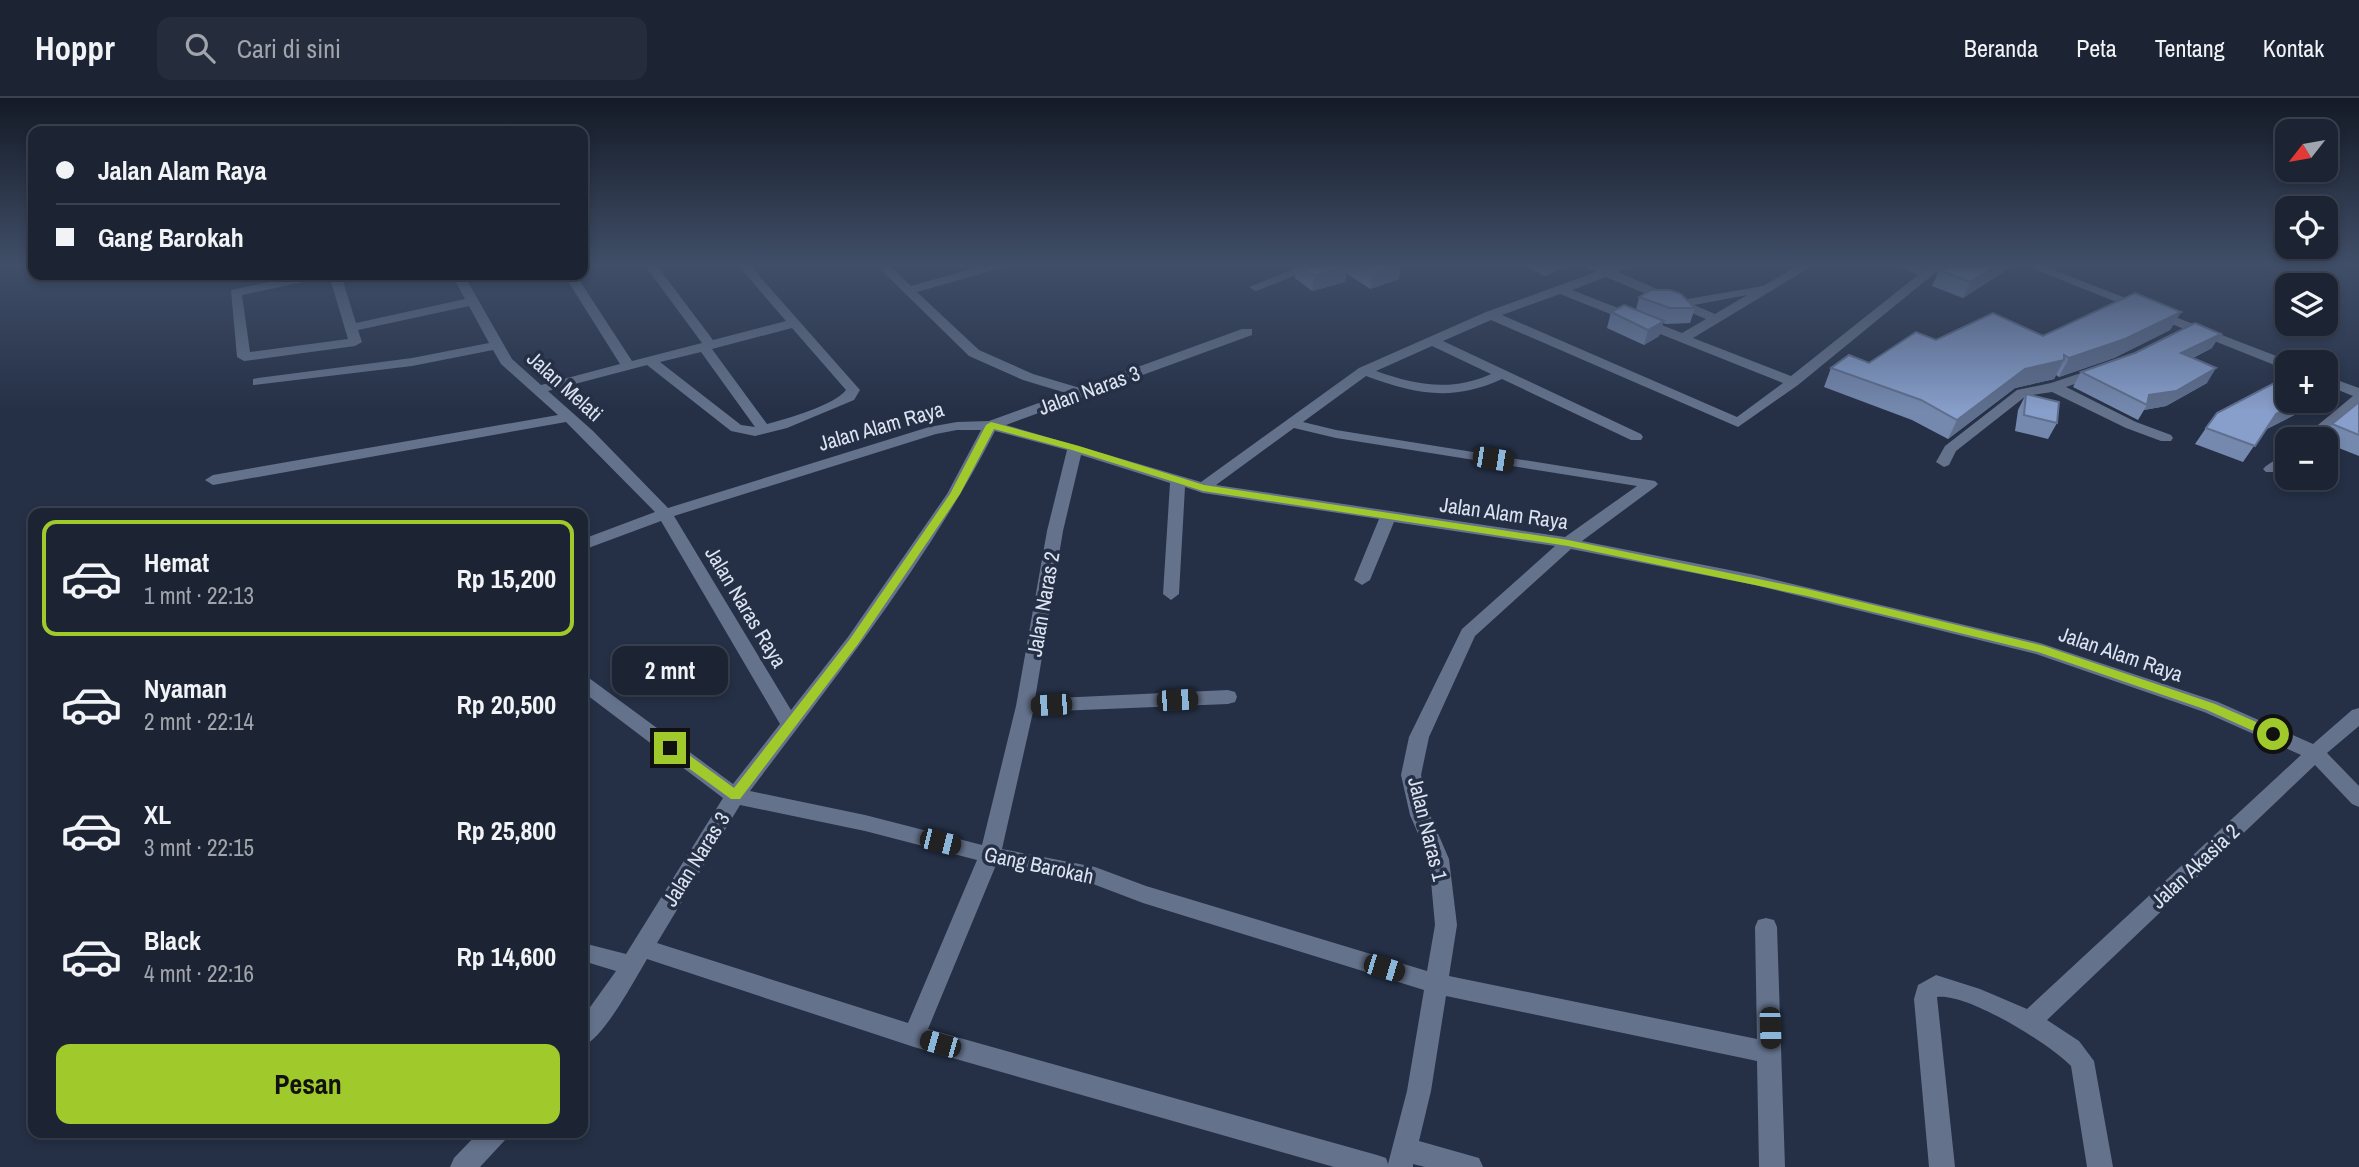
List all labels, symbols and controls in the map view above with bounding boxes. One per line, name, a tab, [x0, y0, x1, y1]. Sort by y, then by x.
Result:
search box	[157, 17, 647, 80]
text: Hoppr	[35, 26, 115, 70]
icon: search	[181, 29, 219, 67]
text: Cari di sini	[237, 31, 341, 66]
text: Beranda	[1964, 32, 2038, 64]
text: Peta	[2076, 32, 2117, 64]
text: Tentang	[2155, 32, 2225, 64]
text: Kontak	[2263, 32, 2324, 64]
north arrow	[2275, 119, 2338, 182]
map controls	[2275, 119, 2338, 490]
text: Jalan Alam Raya	[98, 153, 267, 188]
button: locate	[2275, 196, 2338, 259]
text: Gang Barokah	[98, 220, 244, 255]
button: layers	[2275, 273, 2338, 336]
street label: Jalan Melati	[521, 344, 609, 428]
button: +	[2275, 350, 2338, 413]
street label: Jalan Naras 3	[1034, 358, 1144, 422]
street label: Jalan Alam Raya	[815, 394, 948, 458]
button: −	[2275, 427, 2338, 490]
car	[1471, 445, 1516, 473]
street label: Jalan Alam Raya	[1438, 490, 1570, 536]
street label: Jalan Naras Raya	[698, 541, 794, 673]
text: Hemat	[144, 545, 209, 580]
icon: car	[60, 547, 123, 610]
street label: Jalan Naras 2	[1019, 549, 1067, 659]
text: Rp 15,200	[456, 561, 556, 596]
text: 1 mnt · 22:13	[144, 580, 254, 611]
street label: Jalan Alam Raya	[2055, 619, 2187, 689]
callout: 2 mnt	[612, 646, 728, 696]
text: 2 mnt	[645, 655, 695, 686]
text: Nyaman	[144, 671, 227, 706]
icon: car	[60, 673, 123, 736]
text: Rp 20,500	[456, 687, 556, 722]
car	[1156, 688, 1199, 712]
car	[1030, 693, 1073, 717]
text: 2 mnt · 22:14	[144, 706, 254, 737]
route start	[2257, 718, 2289, 750]
route end	[654, 732, 686, 764]
street label: Jalan Naras 1	[1401, 774, 1455, 884]
text: XL	[144, 797, 171, 832]
icon: car	[60, 799, 123, 862]
street label: Jalan Naras 3	[656, 806, 736, 912]
text: Rp 25,800	[456, 813, 556, 848]
street label: Jalan Akasia 2	[2144, 817, 2246, 915]
car	[918, 827, 963, 857]
text: 3 mnt · 22:15	[144, 832, 254, 863]
street label: Gang Barokah	[982, 839, 1096, 891]
text: Black	[144, 923, 201, 958]
icon: car	[60, 925, 123, 988]
text: Rp 14,600	[456, 939, 556, 974]
car	[1361, 952, 1408, 984]
text: 4 mnt · 22:16	[144, 958, 254, 989]
car	[1759, 1007, 1782, 1049]
car	[917, 1028, 964, 1060]
button: Pesan	[56, 1044, 560, 1124]

